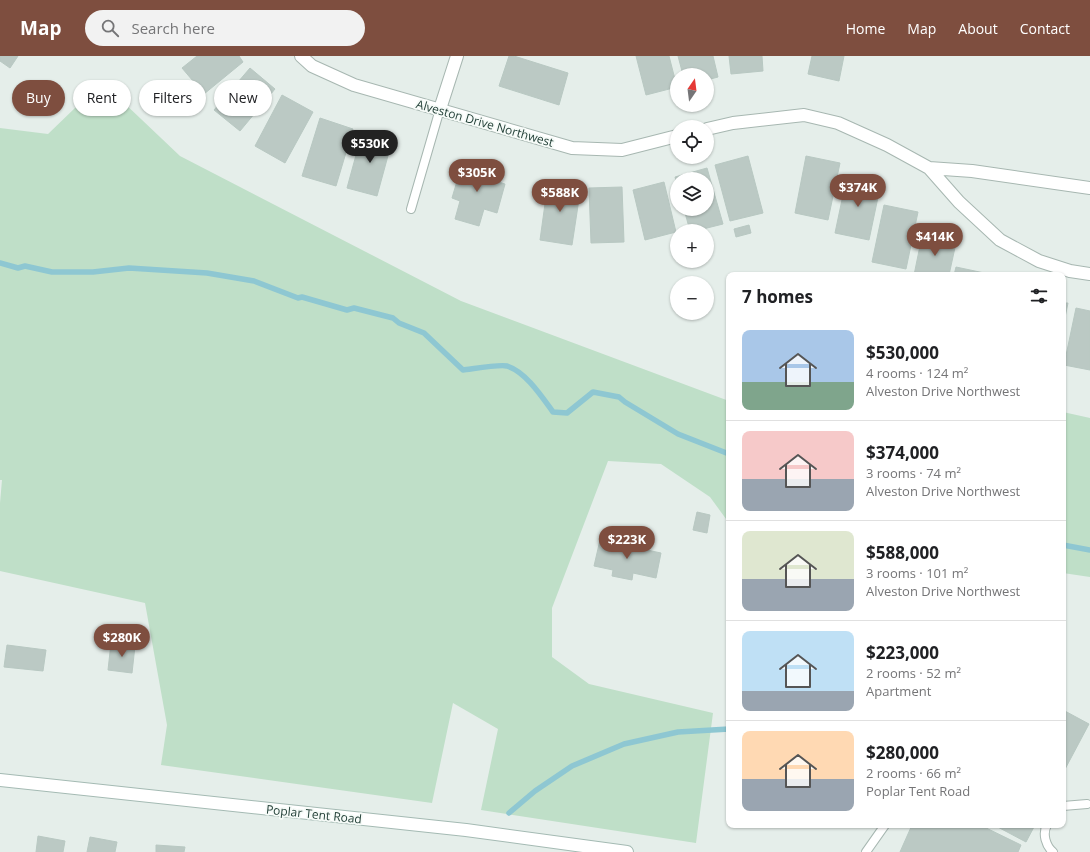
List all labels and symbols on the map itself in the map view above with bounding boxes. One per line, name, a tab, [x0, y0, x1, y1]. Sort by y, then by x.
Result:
north arrow	[670, 68, 714, 112]
street label: Alveston Drive Northwest	[414, 95, 556, 151]
pin: $530K	[342, 130, 398, 164]
pin: $305K	[449, 159, 505, 193]
pin: $374K	[830, 174, 886, 208]
pin: $588K	[532, 179, 588, 213]
pin: $414K	[907, 223, 963, 257]
pin: $223K	[599, 526, 655, 560]
pin: $280K	[94, 624, 150, 658]
street label: Poplar Tent Road	[265, 801, 363, 827]

